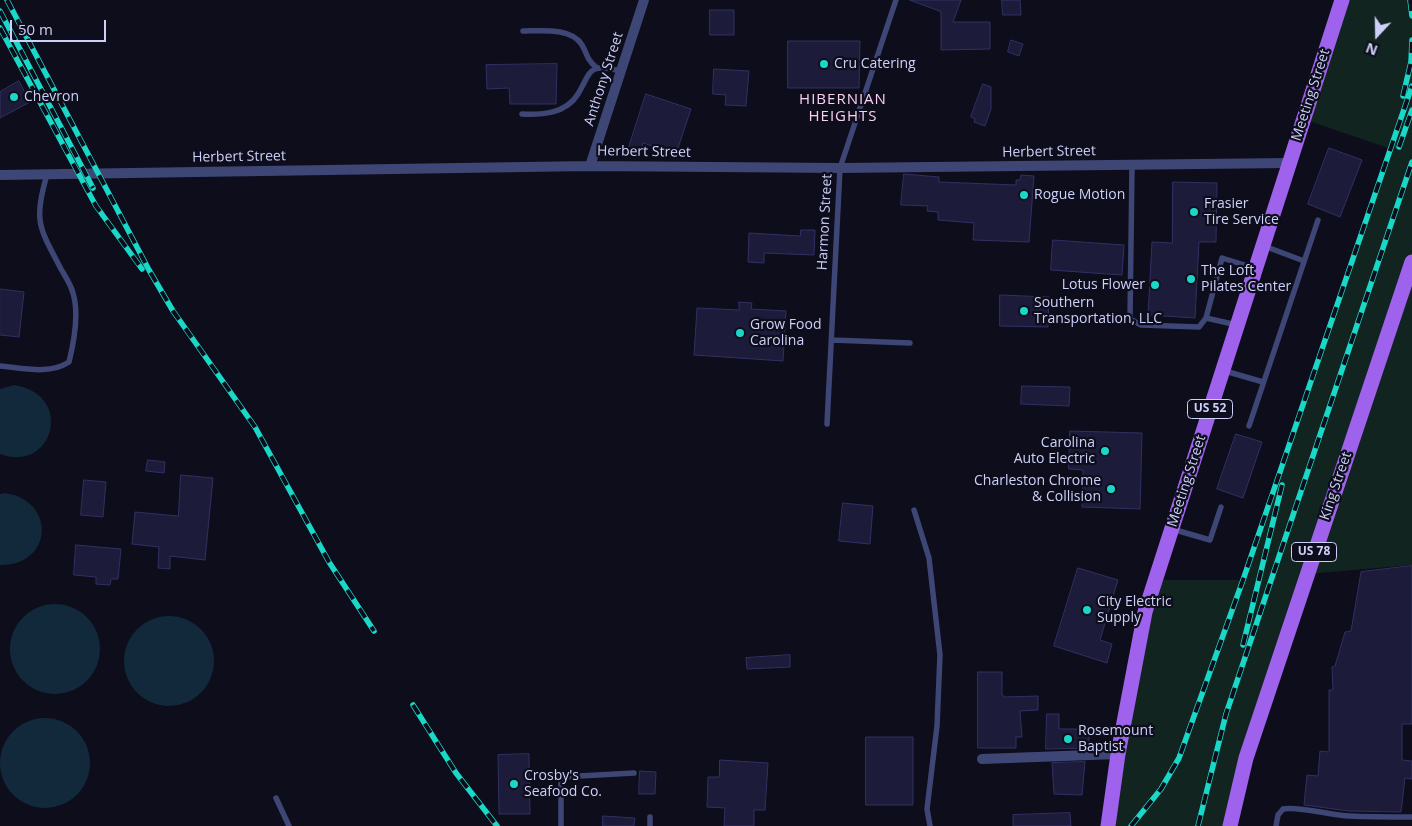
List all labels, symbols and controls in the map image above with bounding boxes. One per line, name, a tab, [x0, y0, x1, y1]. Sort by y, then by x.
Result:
scale bar	[12, 10, 109, 42]
north arrow	[1352, 10, 1402, 60]
text: 50 m	[18, 19, 53, 39]
street label: Anthony Street	[581, 30, 627, 128]
text: N	[1363, 39, 1380, 60]
street label: Meeting Street	[1288, 47, 1334, 143]
place label: Cru Catering	[834, 56, 916, 72]
marker: Cru Catering	[818, 58, 830, 70]
place label: Chevron	[24, 89, 79, 105]
marker: Chevron	[8, 91, 20, 103]
district label: HIBERNIAN HEIGHTS	[798, 91, 888, 126]
street label: Herbert Street	[597, 143, 691, 161]
street label: Herbert Street	[1002, 143, 1096, 161]
street label: Herbert Street	[192, 148, 286, 166]
street label: Harmon Street	[814, 173, 836, 271]
place label: Rogue Motion	[1034, 187, 1125, 203]
marker: Rogue Motion	[1018, 189, 1030, 201]
place label: Frasier Tire Service	[1204, 196, 1279, 228]
marker: Frasier Tire Service	[1188, 206, 1200, 218]
place label: The Loft Pilates Center	[1201, 263, 1291, 296]
marker: The Loft Pilates Center	[1185, 273, 1197, 285]
place label: Lotus Flower	[1062, 277, 1145, 293]
marker: Lotus Flower	[1149, 279, 1161, 291]
place label: Southern Transportation, LLC	[1034, 295, 1162, 328]
marker: Southern Transportation, LLC	[1018, 305, 1030, 317]
place label: Grow Food Carolina	[750, 317, 821, 350]
marker: Grow Food Carolina	[734, 327, 746, 339]
road number: US 52	[1188, 399, 1232, 418]
street label: Meeting Street	[1164, 433, 1210, 529]
place label: Carolina Auto Electric	[1014, 435, 1095, 468]
marker: Carolina Auto Electric	[1099, 445, 1111, 457]
street label: King Street	[1316, 450, 1356, 522]
place label: Charleston Chrome & Collision	[974, 473, 1101, 506]
marker: Charleston Chrome & Collision	[1105, 483, 1117, 495]
road number: US 78	[1292, 542, 1336, 562]
place label: City Electric Supply	[1097, 594, 1172, 626]
marker: City Electric Supply	[1081, 604, 1093, 616]
place label: Rosemount Baptist	[1078, 723, 1153, 756]
marker: Rosemount Baptist	[1062, 733, 1074, 745]
place label: Crosby's Seafood Co.	[524, 768, 602, 800]
marker: Crosby's Seafood Co.	[508, 778, 520, 790]

